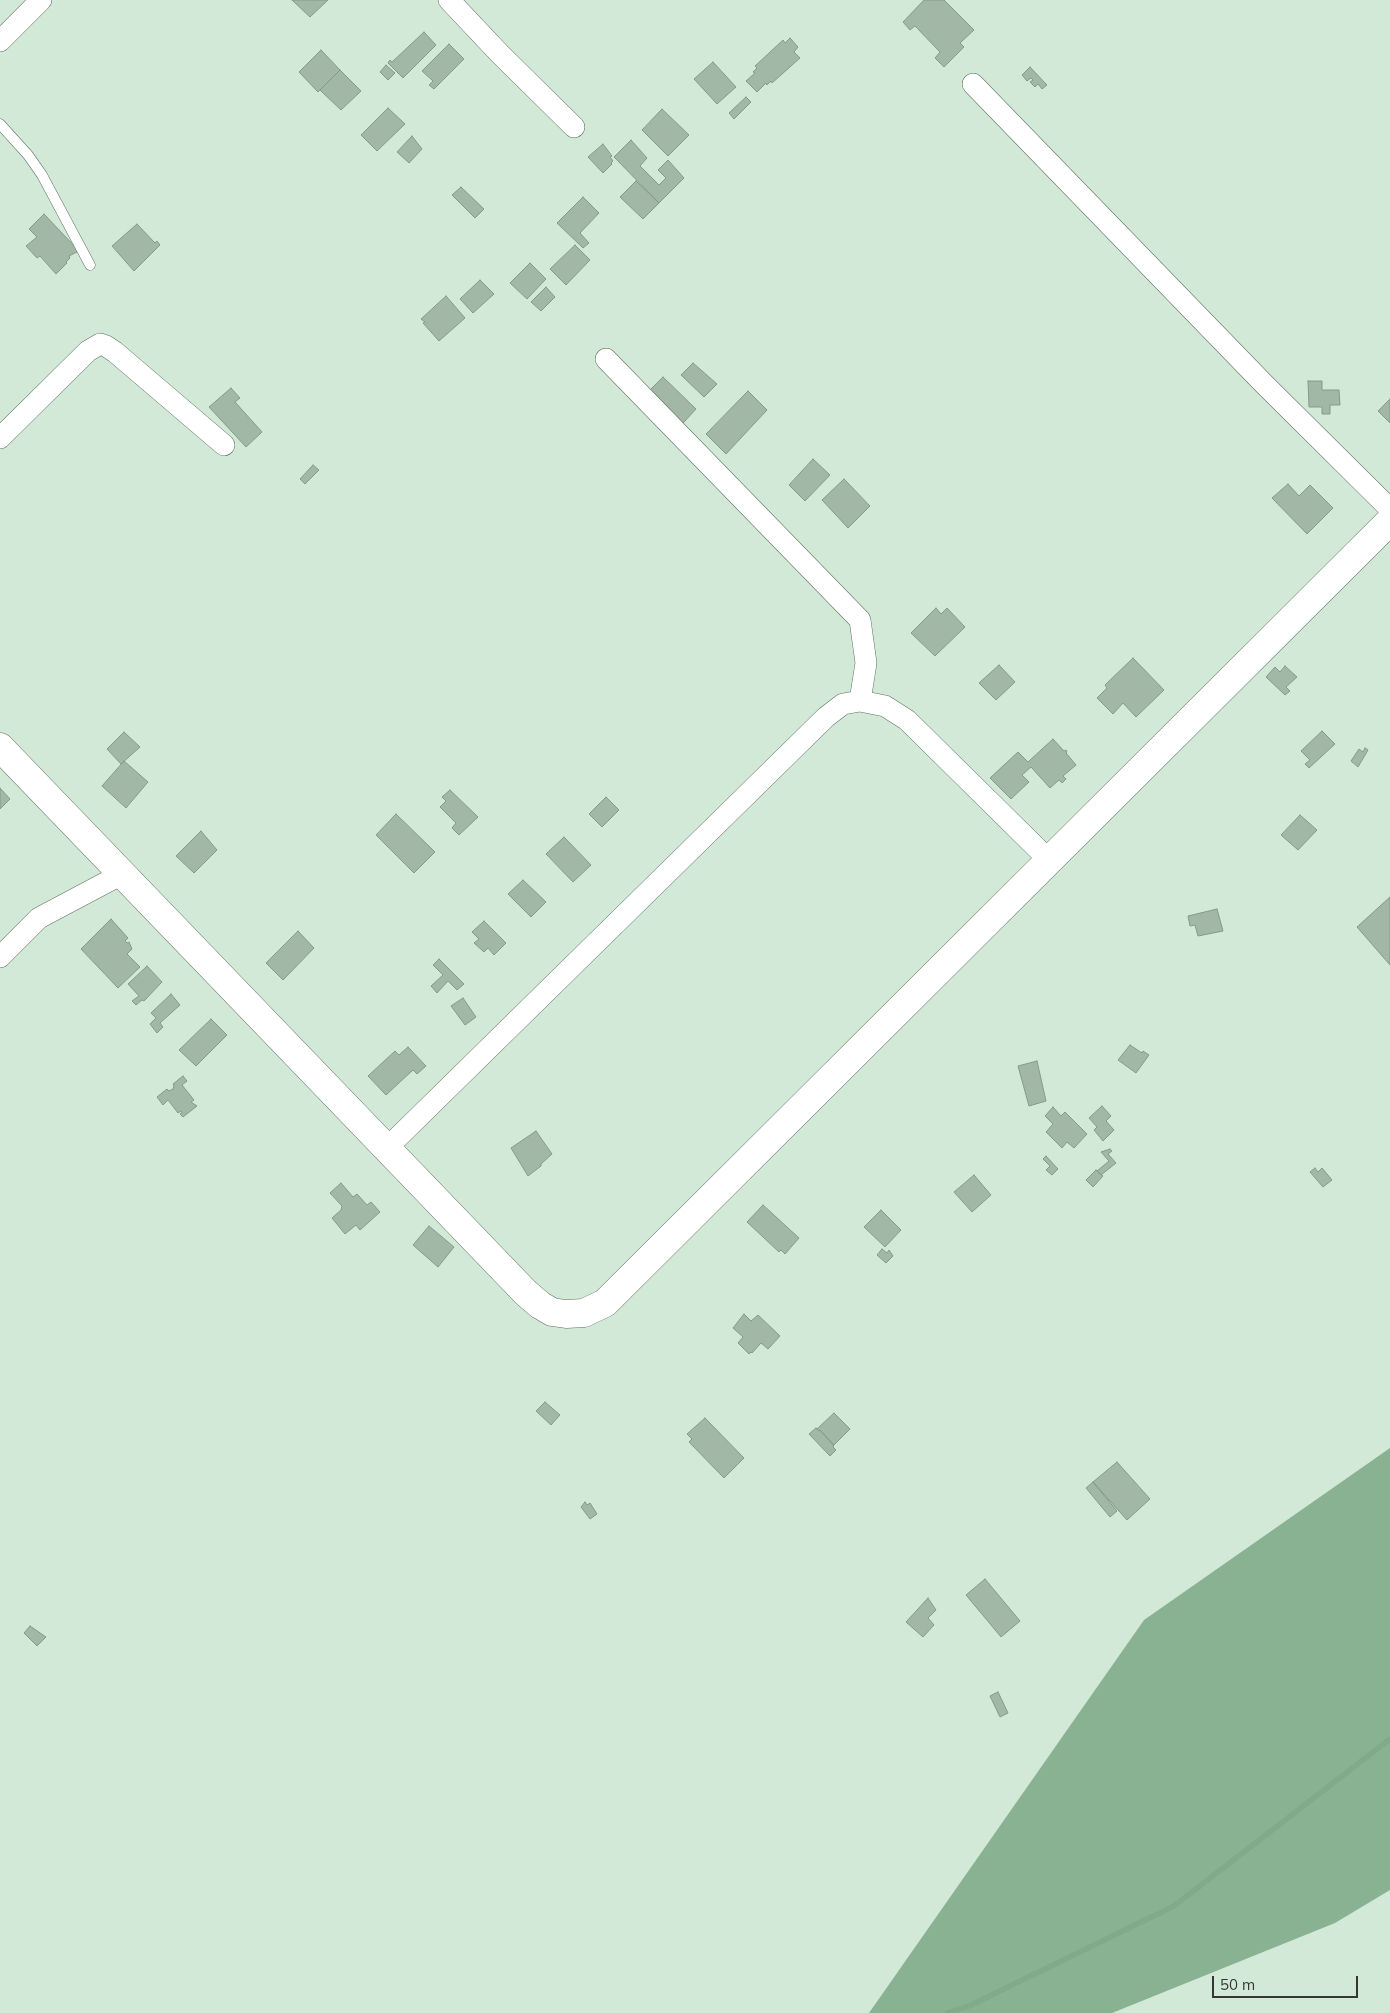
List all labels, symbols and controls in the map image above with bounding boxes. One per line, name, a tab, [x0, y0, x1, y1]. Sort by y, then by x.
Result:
scale bar	[1215, 1966, 1361, 1998]
text: 50 m	[1220, 1975, 1255, 1994]

